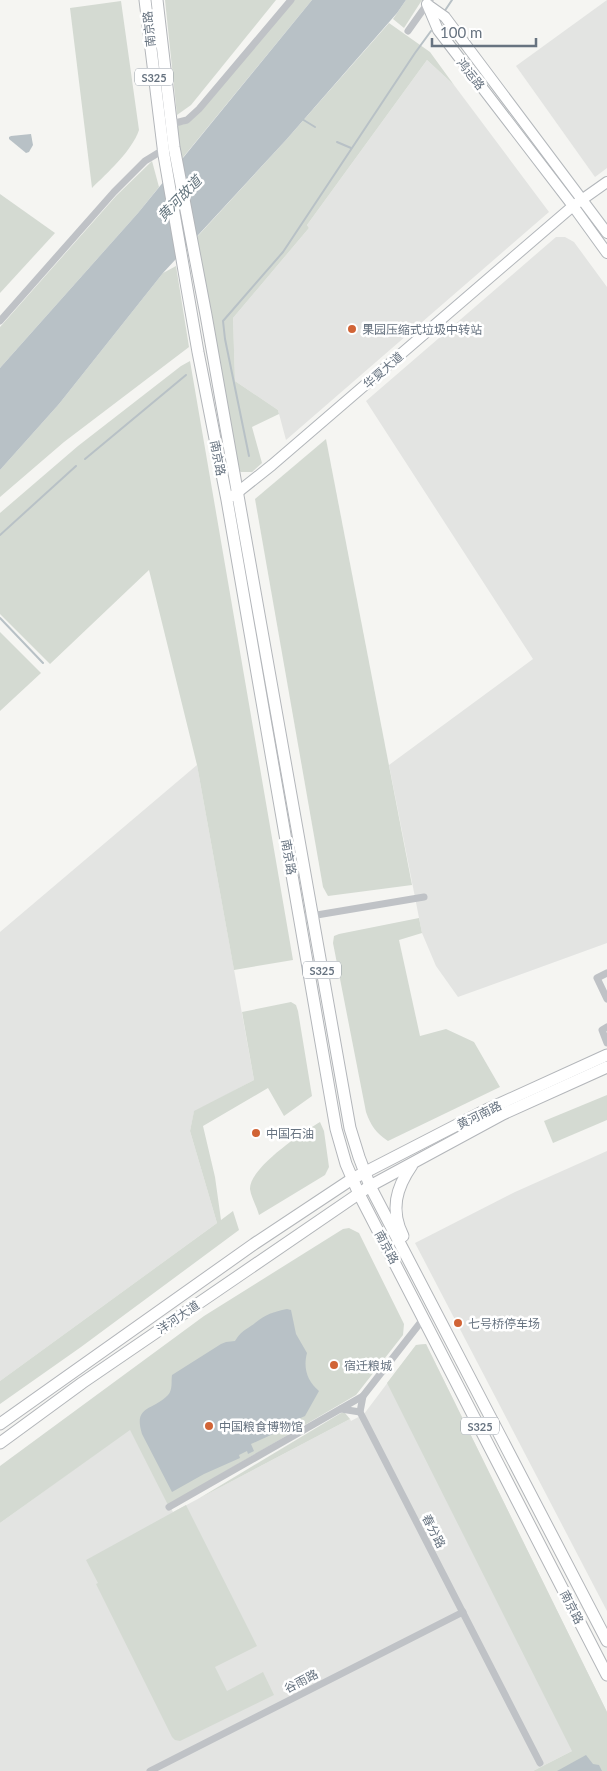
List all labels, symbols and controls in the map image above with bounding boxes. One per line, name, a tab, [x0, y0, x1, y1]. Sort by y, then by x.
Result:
street label: 南京路	[140, 10, 158, 48]
scale bar	[432, 15, 536, 47]
text: 100 m	[440, 23, 482, 41]
street label: 鸿运路	[454, 55, 488, 93]
road number: S325	[135, 68, 173, 86]
water label: 黄河故道	[153, 171, 206, 224]
place label: 果园压缩式垃圾中转站	[362, 322, 482, 337]
marker: 果园压缩式垃圾中转站	[346, 323, 358, 335]
street label: 华夏大道	[360, 349, 406, 391]
street label: 南京路	[207, 439, 229, 477]
street label: 南京路	[278, 838, 300, 876]
road number: S325	[303, 962, 341, 978]
street label: 黄河南路	[454, 1098, 504, 1132]
place label: 中国石油	[266, 1126, 314, 1141]
marker: 中国石油	[250, 1127, 262, 1139]
street label: 南京路	[372, 1228, 402, 1266]
street label: 洋河大道	[154, 1297, 202, 1337]
place label: 七号桥停车场	[468, 1316, 540, 1331]
marker: 七号桥停车场	[452, 1317, 464, 1329]
place label: 宿迁粮城	[344, 1358, 392, 1373]
marker: 宿迁粮城	[328, 1359, 340, 1371]
road number: S325	[461, 1418, 499, 1434]
place label: 中国粮食博物馆	[219, 1419, 303, 1434]
marker: 中国粮食博物馆	[203, 1420, 215, 1432]
street label: 春分路	[419, 1512, 449, 1550]
street label: 南京路	[557, 1588, 587, 1626]
street label: 谷雨路	[282, 1666, 320, 1696]

